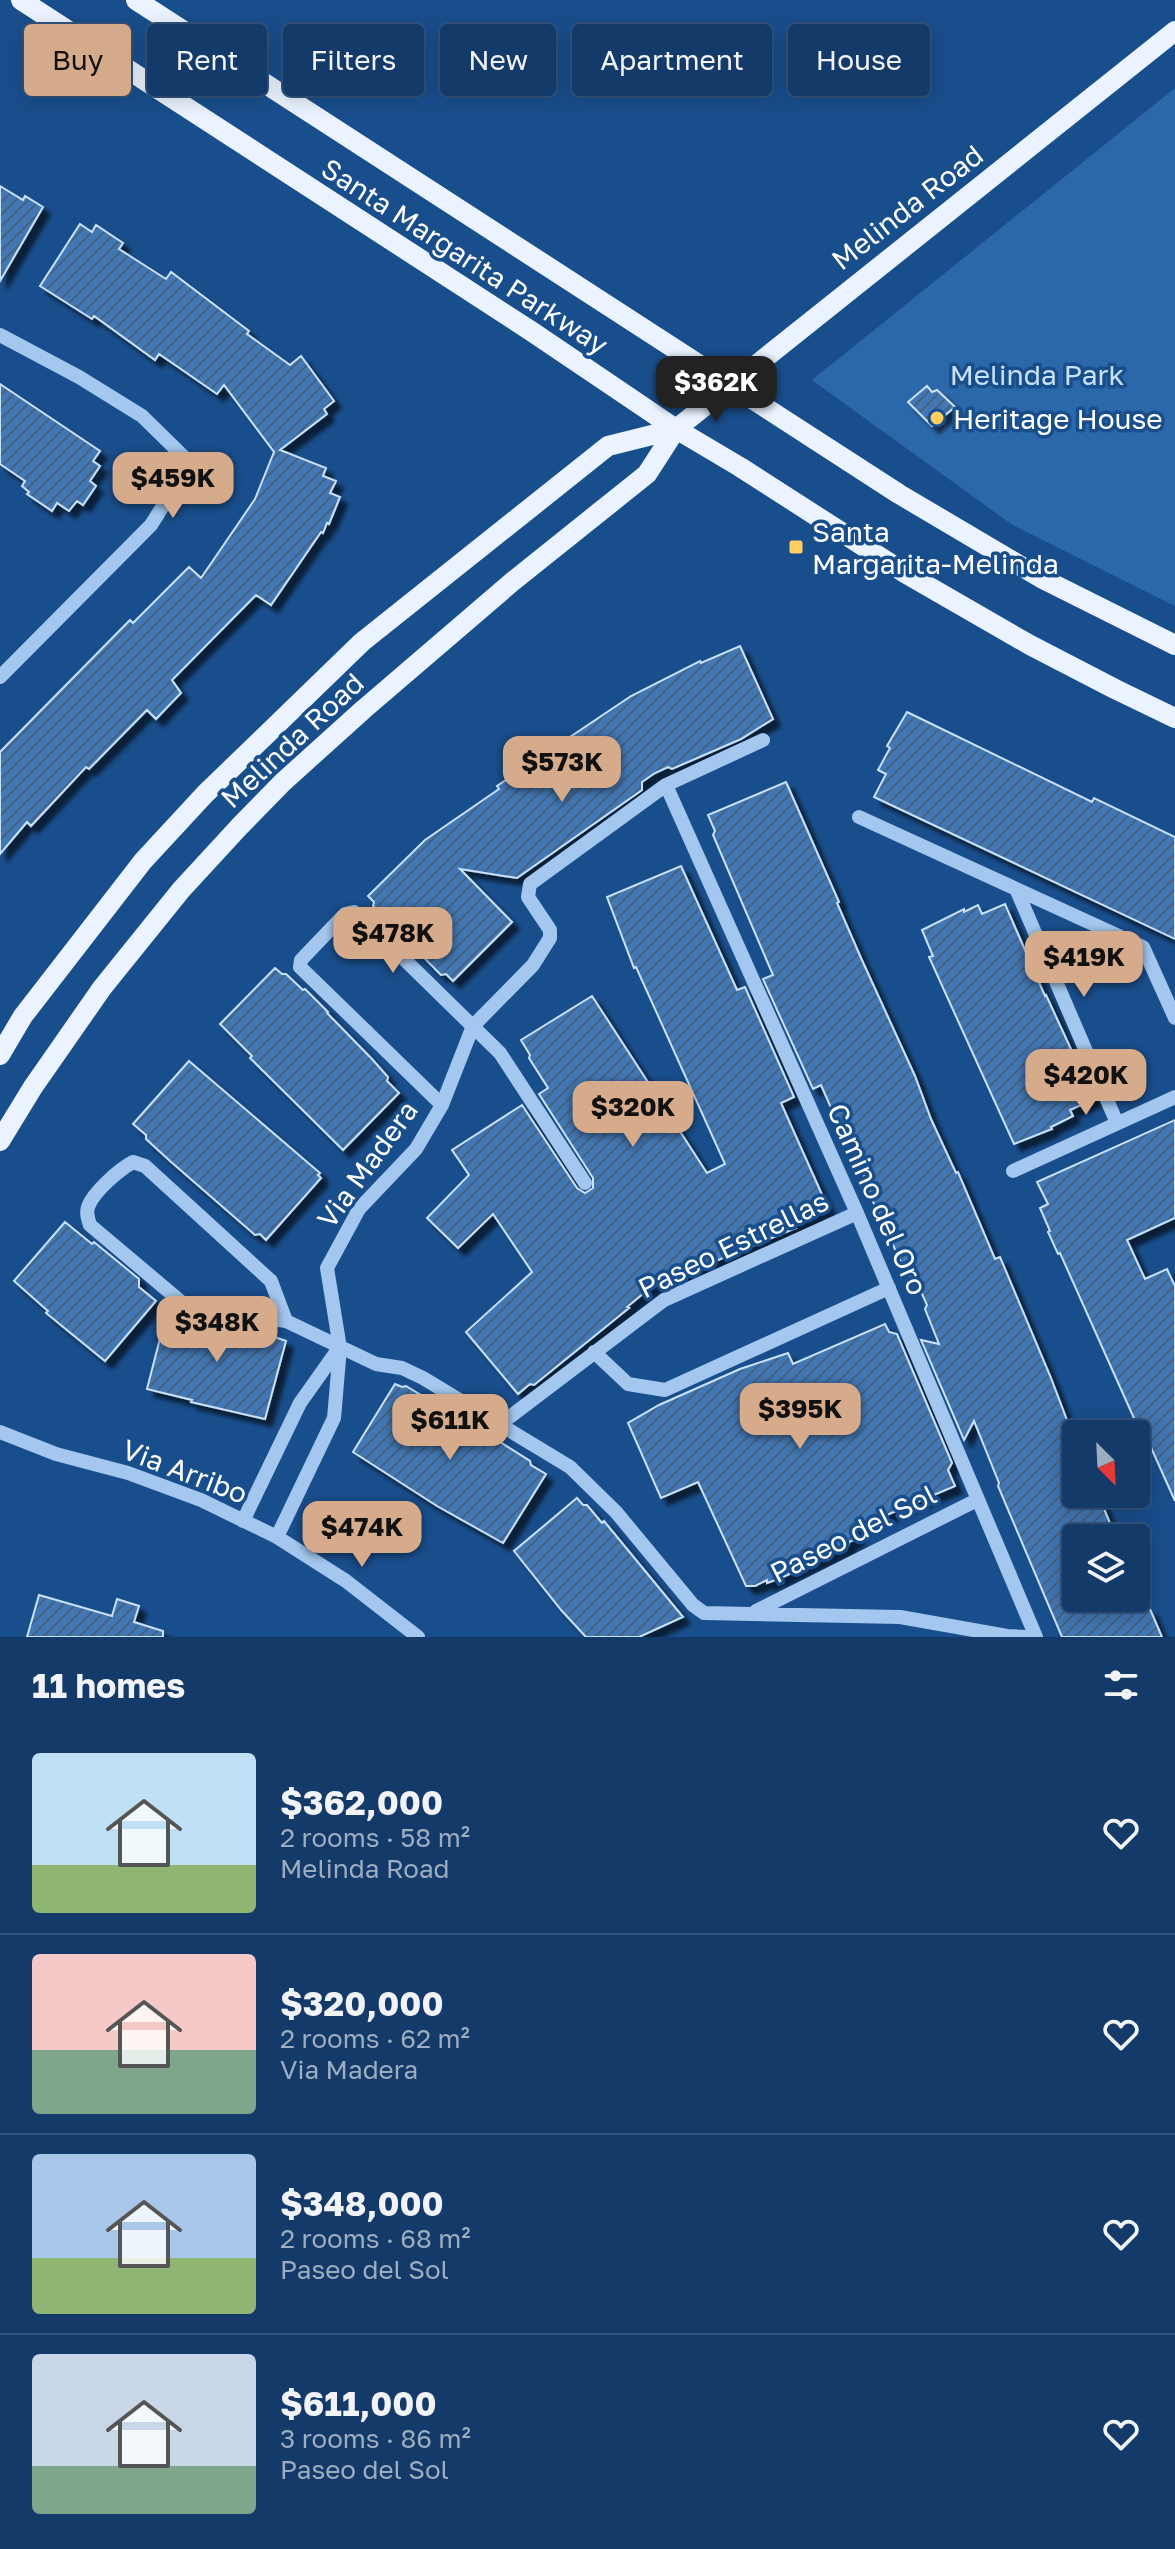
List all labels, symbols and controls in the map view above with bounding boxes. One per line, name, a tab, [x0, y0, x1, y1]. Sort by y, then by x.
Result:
chip: Buy	[24, 24, 131, 96]
chip: Rent	[147, 24, 267, 96]
chip: Filters	[283, 24, 424, 96]
chip: New	[440, 24, 556, 96]
chip: Apartment	[572, 24, 772, 96]
chip: House	[788, 24, 930, 96]
street label: Melinda Road	[825, 138, 989, 276]
street label: Santa Margarita Parkway	[316, 151, 615, 361]
pin: $362K	[660, 356, 772, 424]
park label: Melinda Park	[950, 358, 1125, 391]
text: $362K	[674, 366, 758, 397]
place label: Heritage House	[953, 402, 1163, 435]
marker: Heritage House	[928, 409, 946, 427]
pin: $459K	[117, 452, 229, 520]
text: $459K	[131, 462, 215, 493]
place label: Santa Margarita-Melinda	[812, 515, 1059, 580]
marker: Santa Margarita-Melinda	[787, 538, 805, 556]
street label: Melinda Road	[214, 666, 370, 814]
pin: $573K	[506, 736, 618, 804]
text: $573K	[521, 746, 603, 777]
pin: $478K	[337, 907, 449, 975]
text: $478K	[351, 917, 435, 948]
pin: $419K	[1028, 931, 1140, 999]
text: $419K	[1043, 941, 1125, 972]
pin: $420K	[1030, 1049, 1142, 1117]
text: $420K	[1043, 1059, 1129, 1090]
pin: $320K	[577, 1081, 689, 1149]
text: $320K	[591, 1091, 675, 1122]
street label: Via Madera	[310, 1094, 424, 1234]
street label: Camino del Oro	[821, 1098, 935, 1300]
street label: Paseo Estrellas	[633, 1184, 833, 1304]
pin: $348K	[161, 1296, 273, 1364]
text: $348K	[174, 1306, 260, 1337]
pin: $395K	[744, 1383, 856, 1451]
text: $395K	[758, 1393, 842, 1424]
pin: $611K	[394, 1394, 506, 1462]
text: $611K	[410, 1404, 490, 1435]
north arrow	[1062, 1420, 1150, 1508]
map controls	[1062, 1420, 1150, 1612]
street label: Via Arribo	[118, 1432, 252, 1510]
street label: Paseo del Sol	[764, 1477, 942, 1589]
pin: $474K	[306, 1501, 418, 1569]
text: $474K	[321, 1511, 403, 1542]
button: layers	[1062, 1524, 1150, 1612]
icon: filters	[1099, 1663, 1143, 1707]
text: 11 homes	[32, 1665, 185, 1705]
text: $362,000	[280, 1782, 443, 1822]
icon: home	[96, 1785, 192, 1881]
icon: heart	[1099, 1811, 1143, 1855]
text: 2 rooms · 58 m²	[280, 1822, 470, 1853]
text: Melinda Road	[280, 1853, 450, 1884]
text: $320,000	[280, 1983, 444, 2023]
icon: home	[96, 1986, 192, 2082]
icon: heart	[1099, 2012, 1143, 2056]
text: 2 rooms · 62 m²	[280, 2023, 470, 2054]
text: Via Madera	[280, 2054, 418, 2085]
text: $348,000	[280, 2183, 444, 2223]
icon: home	[96, 2186, 192, 2282]
icon: heart	[1099, 2212, 1143, 2256]
text: 2 rooms · 68 m²	[280, 2223, 471, 2254]
text: Paseo del Sol	[280, 2254, 449, 2285]
text: $611,000	[280, 2383, 437, 2423]
icon: home	[96, 2386, 192, 2482]
icon: heart	[1099, 2412, 1143, 2456]
text: 3 rooms · 86 m²	[280, 2423, 471, 2454]
text: Paseo del Sol	[280, 2454, 449, 2485]

